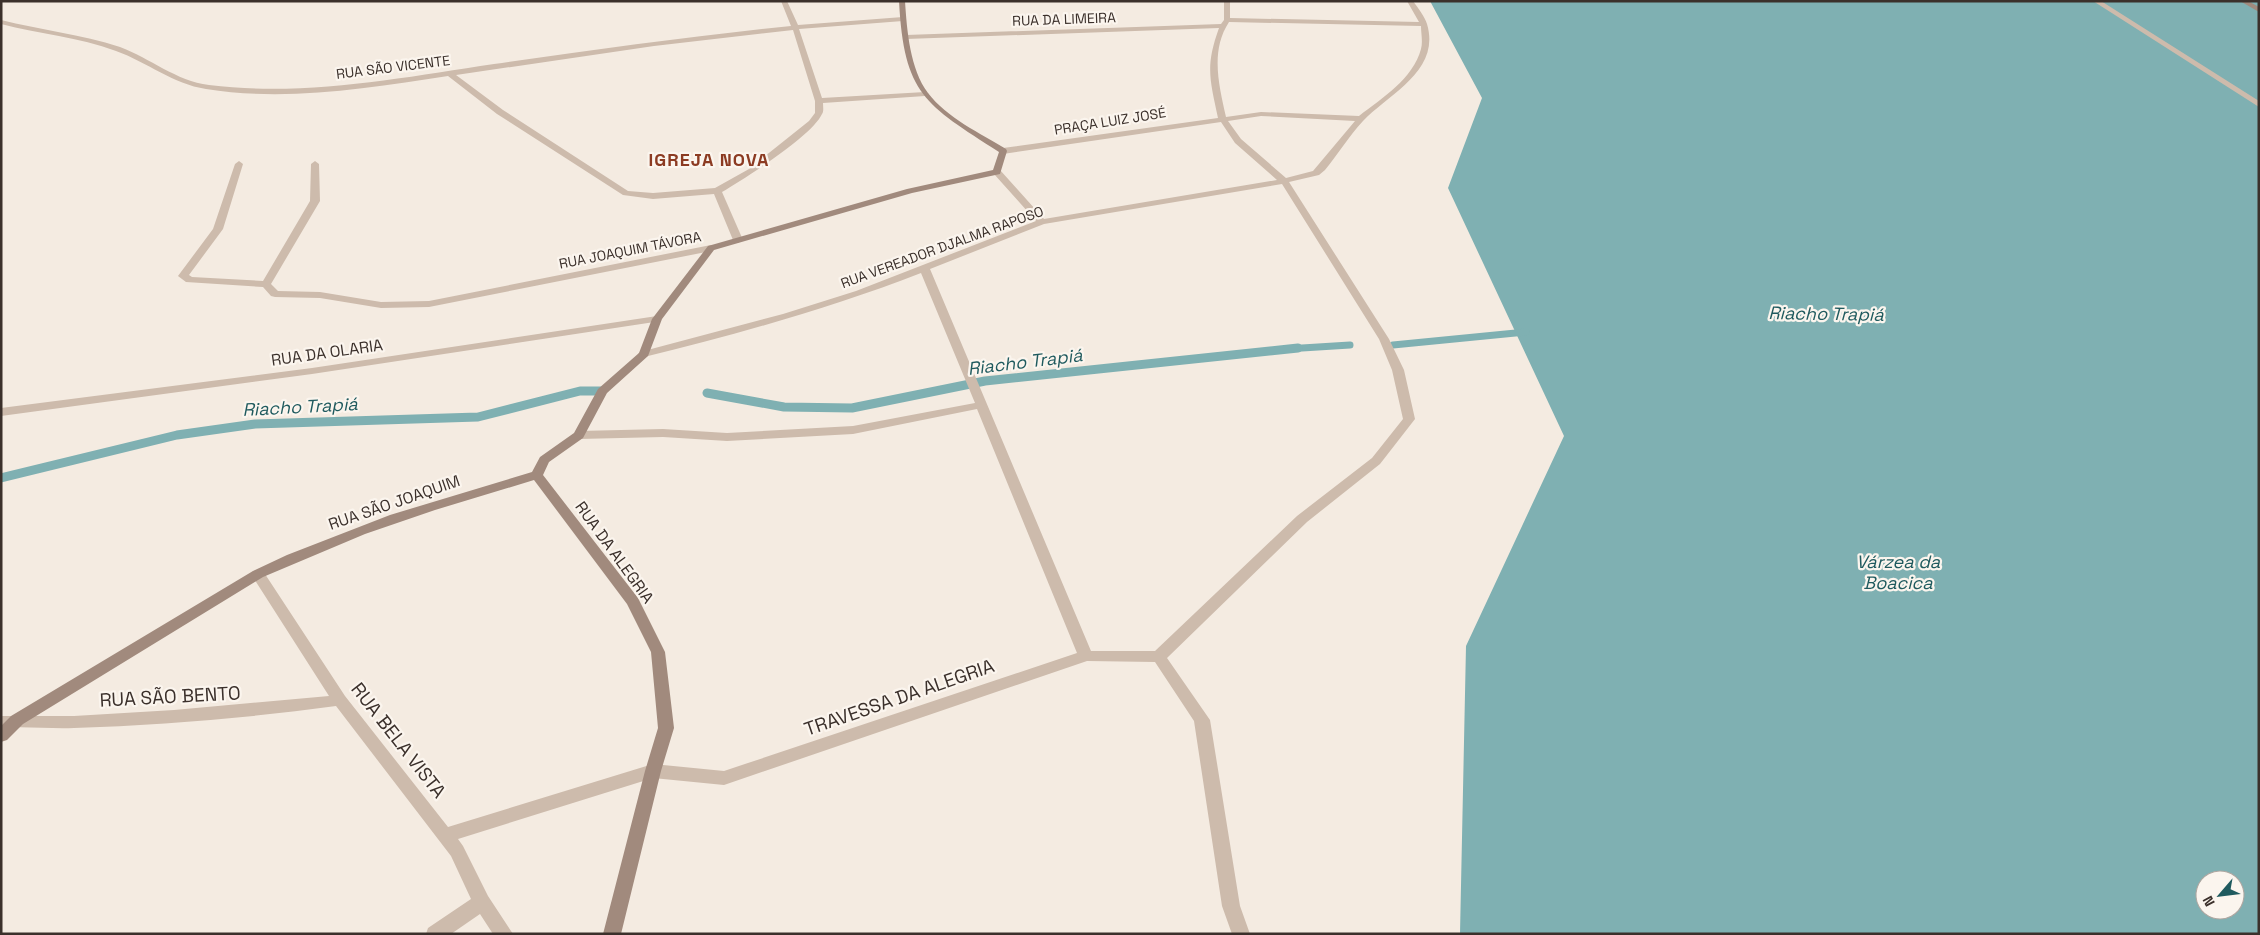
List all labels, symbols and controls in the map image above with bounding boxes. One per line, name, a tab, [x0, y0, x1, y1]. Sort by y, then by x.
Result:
street label: RUA DA LIMEIRA	[1012, 8, 1116, 30]
street label: RUA SÃO VICENTE	[335, 51, 451, 83]
street label: PRAÇA LUIZ JOSÉ	[1053, 103, 1167, 139]
district label: IGREJA NOVA	[649, 148, 769, 171]
street label: RUA VEREADOR DJALMA RAPOSO	[838, 202, 1046, 292]
street label: RUA JOAQUIM TÁVORA	[557, 227, 703, 273]
water label: Riacho Trapiá	[1768, 301, 1885, 326]
street label: RUA DA OLARIA	[270, 334, 384, 371]
water label: Riacho Trapiá	[966, 343, 1084, 380]
water label: Riacho Trapiá	[242, 392, 359, 421]
street label: RUA SÃO JOAQUIM	[326, 470, 463, 535]
street label: RUA DA ALEGRIA	[570, 497, 659, 607]
water label: Várzea da Boacica	[1856, 550, 1941, 594]
street label: TRAVESSA DA ALEGRIA	[801, 653, 998, 742]
street label: RUA BELA VISTA	[346, 677, 452, 803]
street label: RUA SÃO BENTO	[99, 680, 241, 713]
north arrow	[2195, 870, 2245, 920]
text: N	[2198, 893, 2219, 909]

